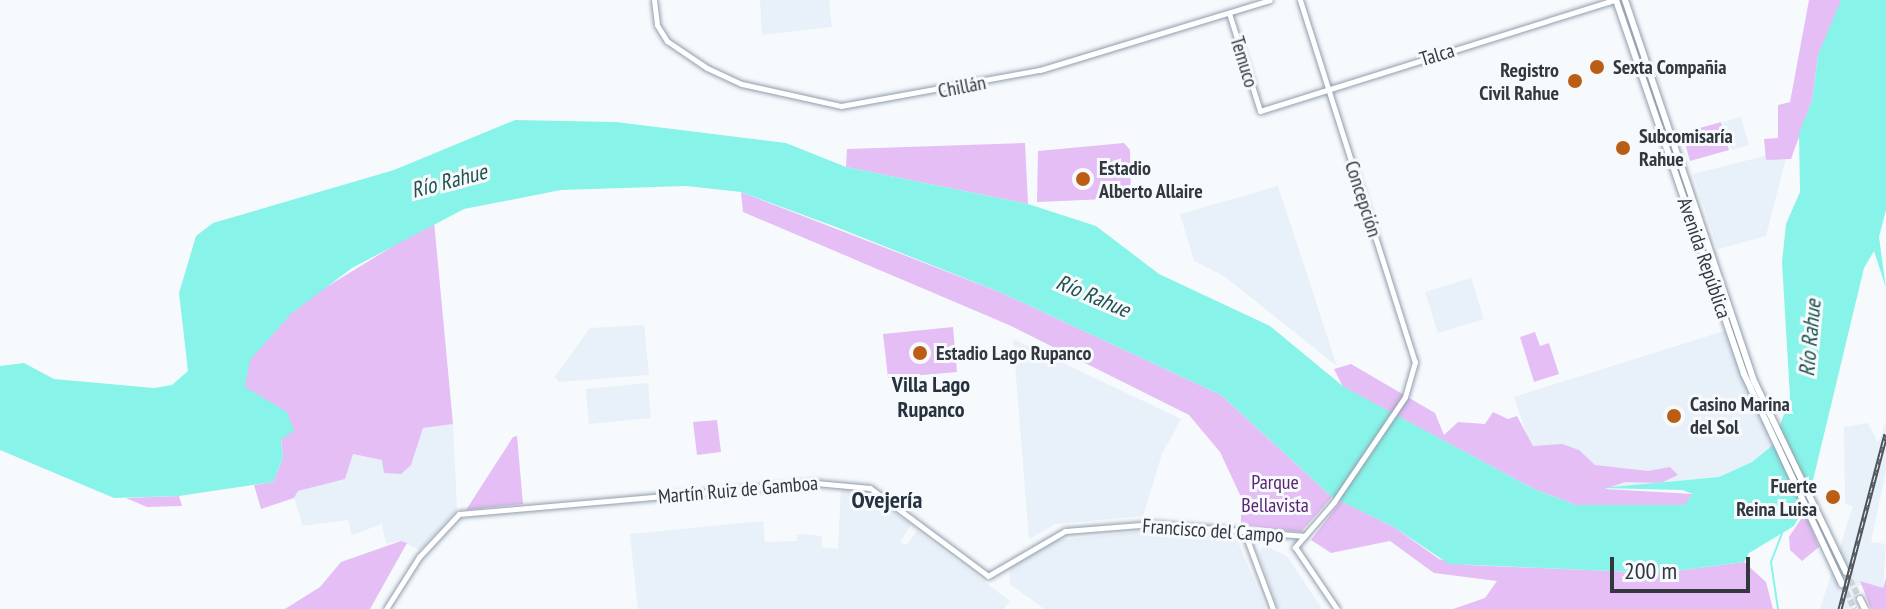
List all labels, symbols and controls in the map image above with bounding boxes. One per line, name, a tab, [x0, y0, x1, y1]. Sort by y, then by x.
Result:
street label: Temuco	[1225, 34, 1263, 90]
street label: Talca	[1417, 38, 1457, 72]
place label: Sexta Compañia	[1613, 55, 1727, 79]
place label: Registro Civil Rahue	[1479, 58, 1559, 105]
marker: Sexta Compañia	[1588, 58, 1606, 76]
street label: Chillán	[936, 71, 988, 103]
marker: Registro Civil Rahue	[1566, 72, 1584, 90]
place label: Subcomisaría Rahue	[1639, 124, 1733, 171]
marker: Subcomisaría Rahue	[1614, 139, 1632, 157]
place label: Estadio Alberto Allaire	[1099, 156, 1203, 203]
water label: Río Rahue	[408, 158, 490, 204]
street label: Concepción	[1339, 158, 1387, 240]
marker: Estadio Alberto Allaire	[1074, 170, 1092, 188]
street label: Avenida República	[1672, 194, 1736, 322]
water label: Río Rahue	[1052, 269, 1134, 323]
water label: Río Rahue	[1793, 298, 1827, 378]
place label: Estadio Lago Rupanco	[936, 341, 1091, 365]
marker: Estadio Lago Rupanco	[911, 344, 929, 362]
district label: Villa Lago Rupanco	[892, 371, 970, 422]
place label: Casino Marina del Sol	[1690, 392, 1790, 439]
marker: Casino Marina del Sol	[1665, 407, 1683, 425]
street label: Martín Ruiz de Gamboa	[657, 471, 819, 509]
park label: Parque Bellavista	[1241, 471, 1309, 518]
place label: Fuerte Reina Luisa	[1736, 474, 1817, 521]
district label: Ovejería	[852, 486, 922, 514]
marker: Fuerte Reina Luisa	[1824, 488, 1842, 506]
street label: Francisco del Campo	[1142, 514, 1284, 548]
scale bar	[1614, 541, 1754, 591]
text: 200 m	[1624, 555, 1677, 586]

